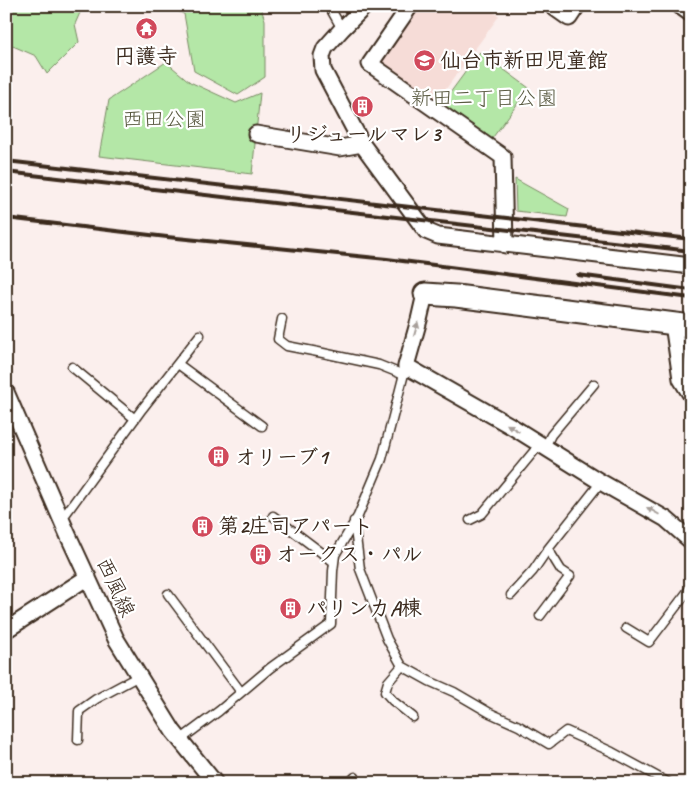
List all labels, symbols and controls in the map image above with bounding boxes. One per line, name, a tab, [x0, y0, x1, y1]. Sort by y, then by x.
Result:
temple icon: 円護寺	[134, 17, 158, 41]
place label: 円護寺	[115, 43, 178, 69]
place label: 仙台市新田児童館	[440, 47, 608, 73]
school or university icon: 仙台市新田児童館	[412, 48, 436, 72]
park label: 新田二丁目公園	[411, 85, 558, 111]
building icon: リジュールマレ3	[351, 95, 375, 119]
park label: 西田公園	[122, 106, 206, 132]
place label: リジュールマレ3	[286, 121, 443, 147]
one-way arrow	[413, 322, 421, 337]
one-way arrow	[507, 423, 520, 432]
place label: オリーブ1	[235, 444, 330, 470]
building icon: オリーブ1	[207, 445, 231, 469]
one-way arrow	[646, 507, 659, 516]
place label: 第2庄司アパート	[218, 513, 373, 539]
building icon: 第2庄司アパート	[190, 514, 214, 538]
place label: オークス・パル	[276, 541, 423, 567]
building icon: オークス・パル	[248, 542, 272, 566]
street label: 西風線	[91, 553, 141, 621]
place label: パリンカA棟	[306, 595, 422, 621]
building icon: パリンカA棟	[278, 596, 302, 620]

